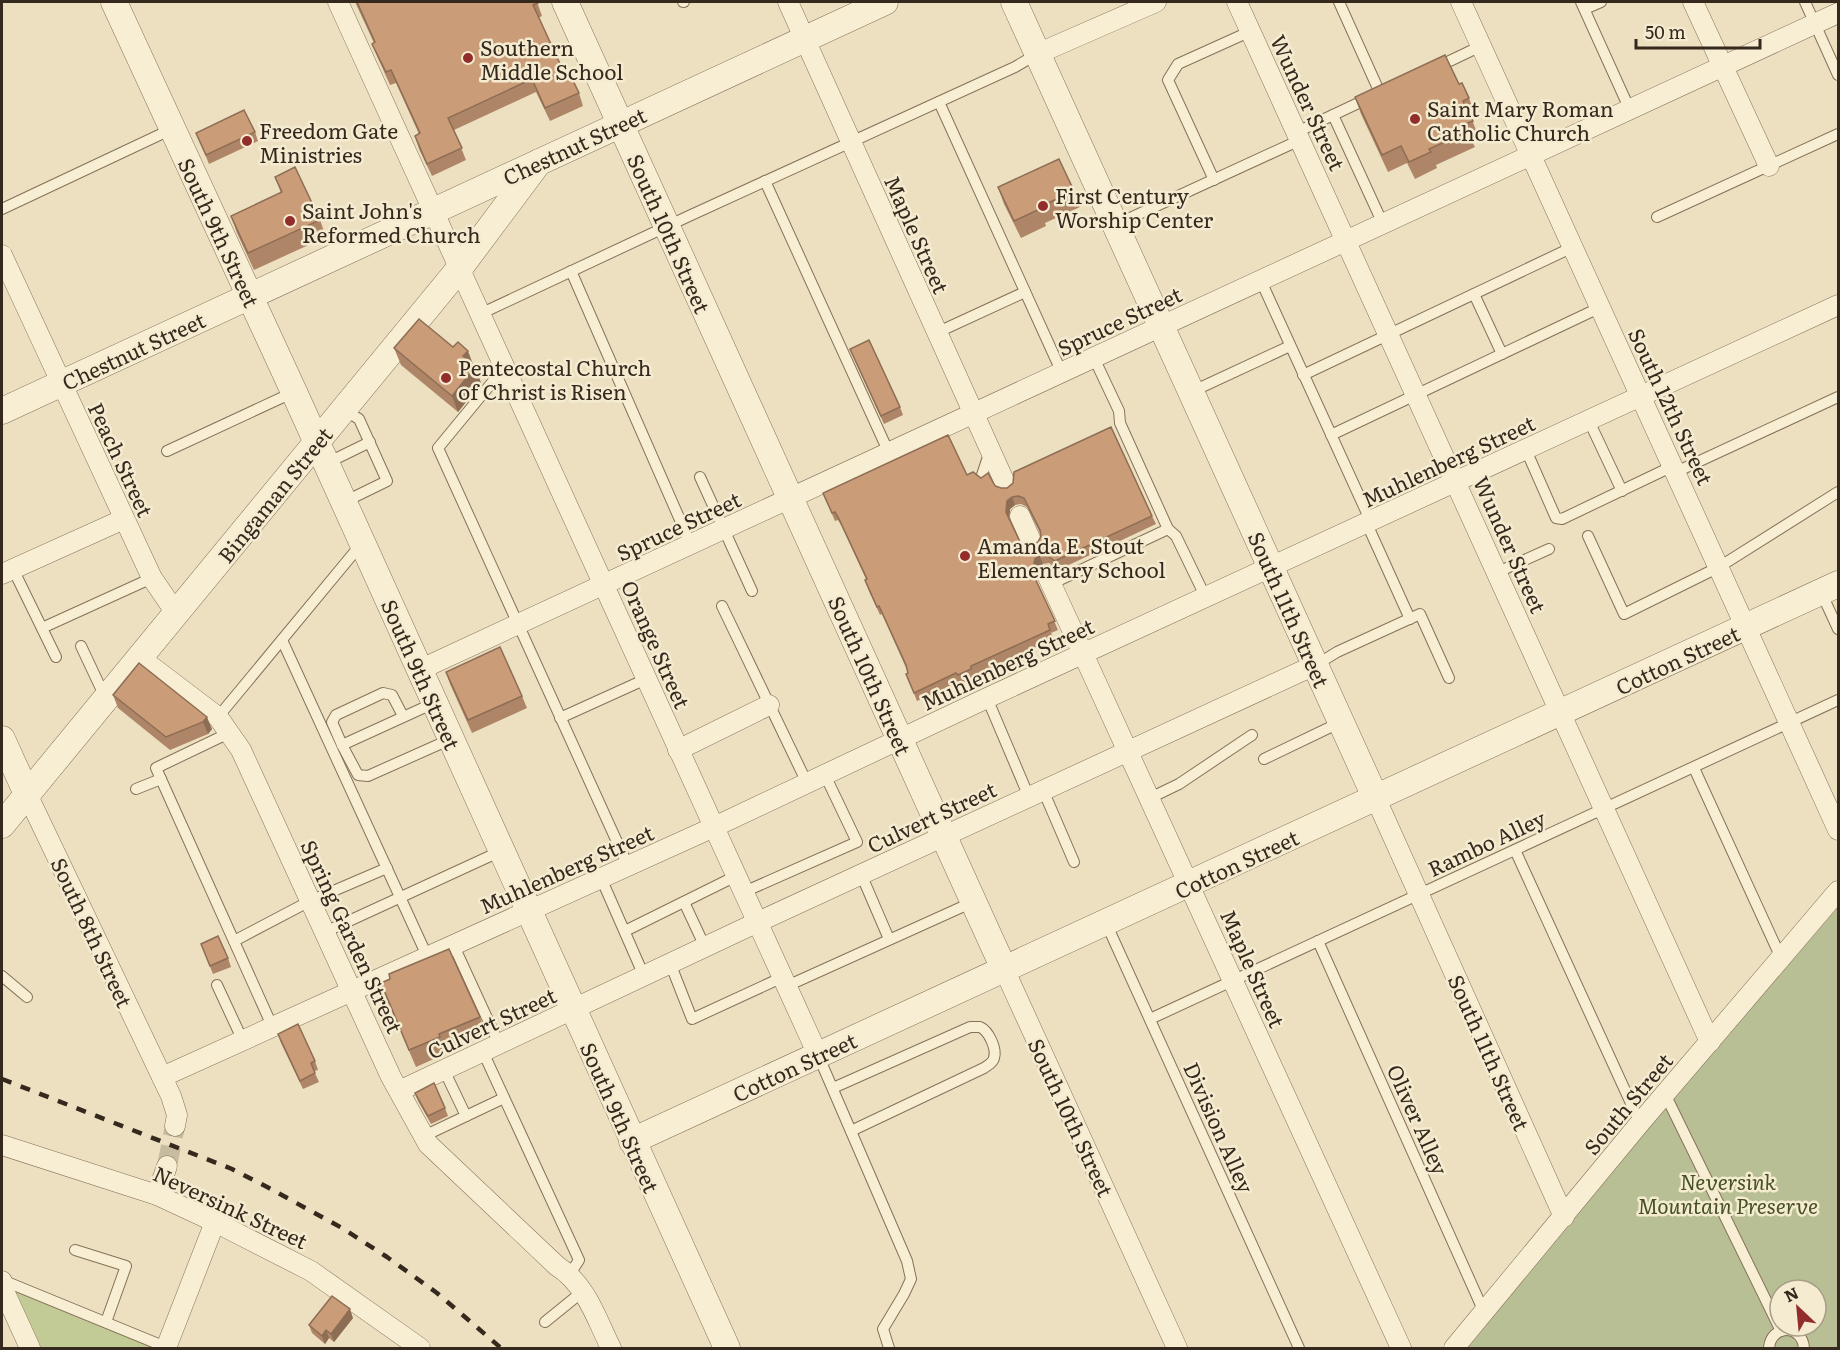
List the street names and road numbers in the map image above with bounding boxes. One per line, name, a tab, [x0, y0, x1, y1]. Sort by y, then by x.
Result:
street label: Wunder Street	[1264, 29, 1354, 176]
street label: Chestnut Street	[497, 98, 651, 192]
street label: South 10th Street	[621, 148, 719, 318]
street label: South 9th Street	[172, 152, 268, 312]
street label: Maple Street	[878, 170, 958, 299]
street label: Spruce Street	[1052, 277, 1187, 362]
street label: Chestnut Street	[56, 303, 210, 397]
street label: South 12th Street	[1622, 322, 1722, 490]
street label: Peach Street	[82, 397, 162, 522]
street label: Muhlenberg Street	[1357, 406, 1540, 514]
street label: Bingaman Street	[209, 419, 339, 569]
street label: Wunder Street	[1467, 471, 1555, 618]
street label: Spruce Street	[611, 482, 746, 567]
street label: South 11th Street	[1242, 526, 1338, 692]
street label: Orange Street	[615, 575, 699, 714]
street label: South 10th Street	[822, 590, 920, 760]
street label: South 9th Street	[375, 594, 469, 755]
street label: Muhlenberg Street	[916, 609, 1099, 717]
street label: Cotton Street	[1610, 616, 1745, 701]
street label: Culvert Street	[861, 772, 1001, 859]
street label: Rambo Alley	[1422, 801, 1551, 883]
street label: Muhlenberg Street	[474, 816, 658, 920]
street label: Cotton Street	[1169, 820, 1304, 905]
street label: Spring Garden Street	[295, 834, 412, 1038]
street label: South 8th Street	[45, 852, 142, 1013]
street label: Maple Street	[1214, 904, 1294, 1033]
street label: South 11th Street	[1442, 969, 1538, 1135]
street label: Culvert Street	[421, 978, 561, 1065]
street label: Cotton Street	[727, 1023, 862, 1108]
street label: South 10th Street	[1022, 1033, 1122, 1202]
street label: South 9th Street	[574, 1037, 668, 1198]
street label: South Street	[1575, 1045, 1679, 1161]
street label: Division Alley	[1177, 1057, 1263, 1198]
street label: Oliver Alley	[1381, 1059, 1457, 1180]
street label: Neversink Street	[149, 1157, 314, 1256]

